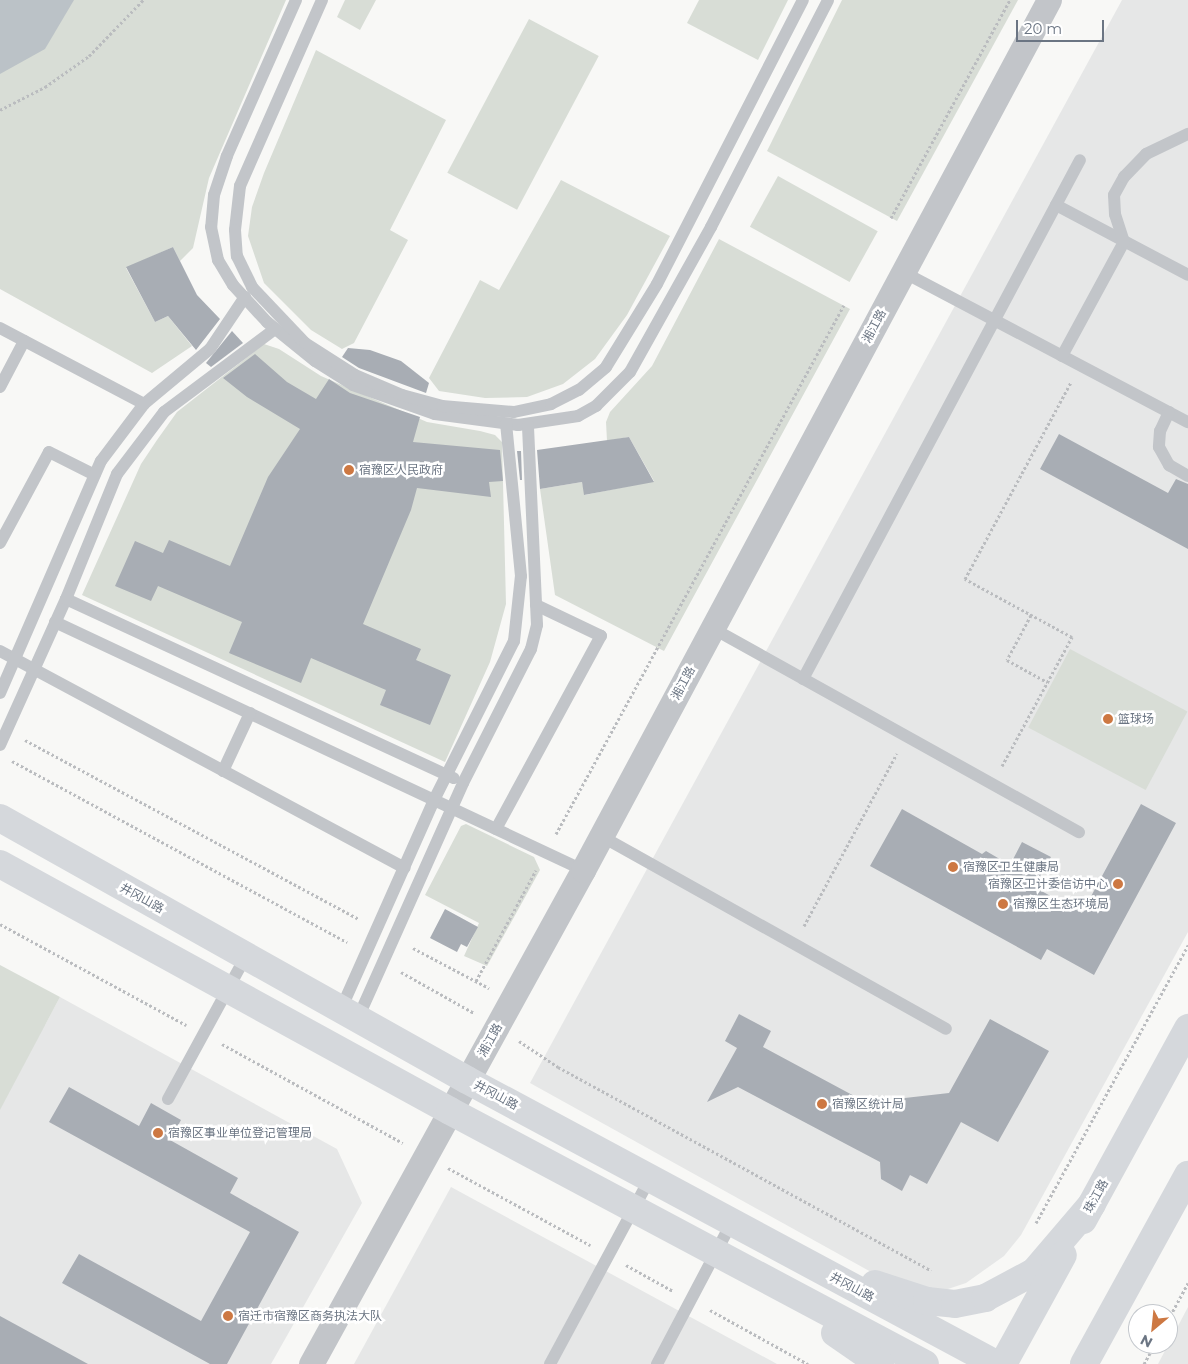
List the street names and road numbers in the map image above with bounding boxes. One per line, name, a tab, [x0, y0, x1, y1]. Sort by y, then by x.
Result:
street label: 湘江路	[859, 307, 889, 345]
street label: 湘江路	[668, 664, 698, 702]
street label: 井冈山路	[118, 880, 166, 916]
street label: 湘江路	[475, 1021, 505, 1059]
street label: 井冈山路	[471, 1077, 521, 1113]
street label: 珠江路	[1081, 1177, 1111, 1215]
street label: 井冈山路	[827, 1269, 877, 1305]

